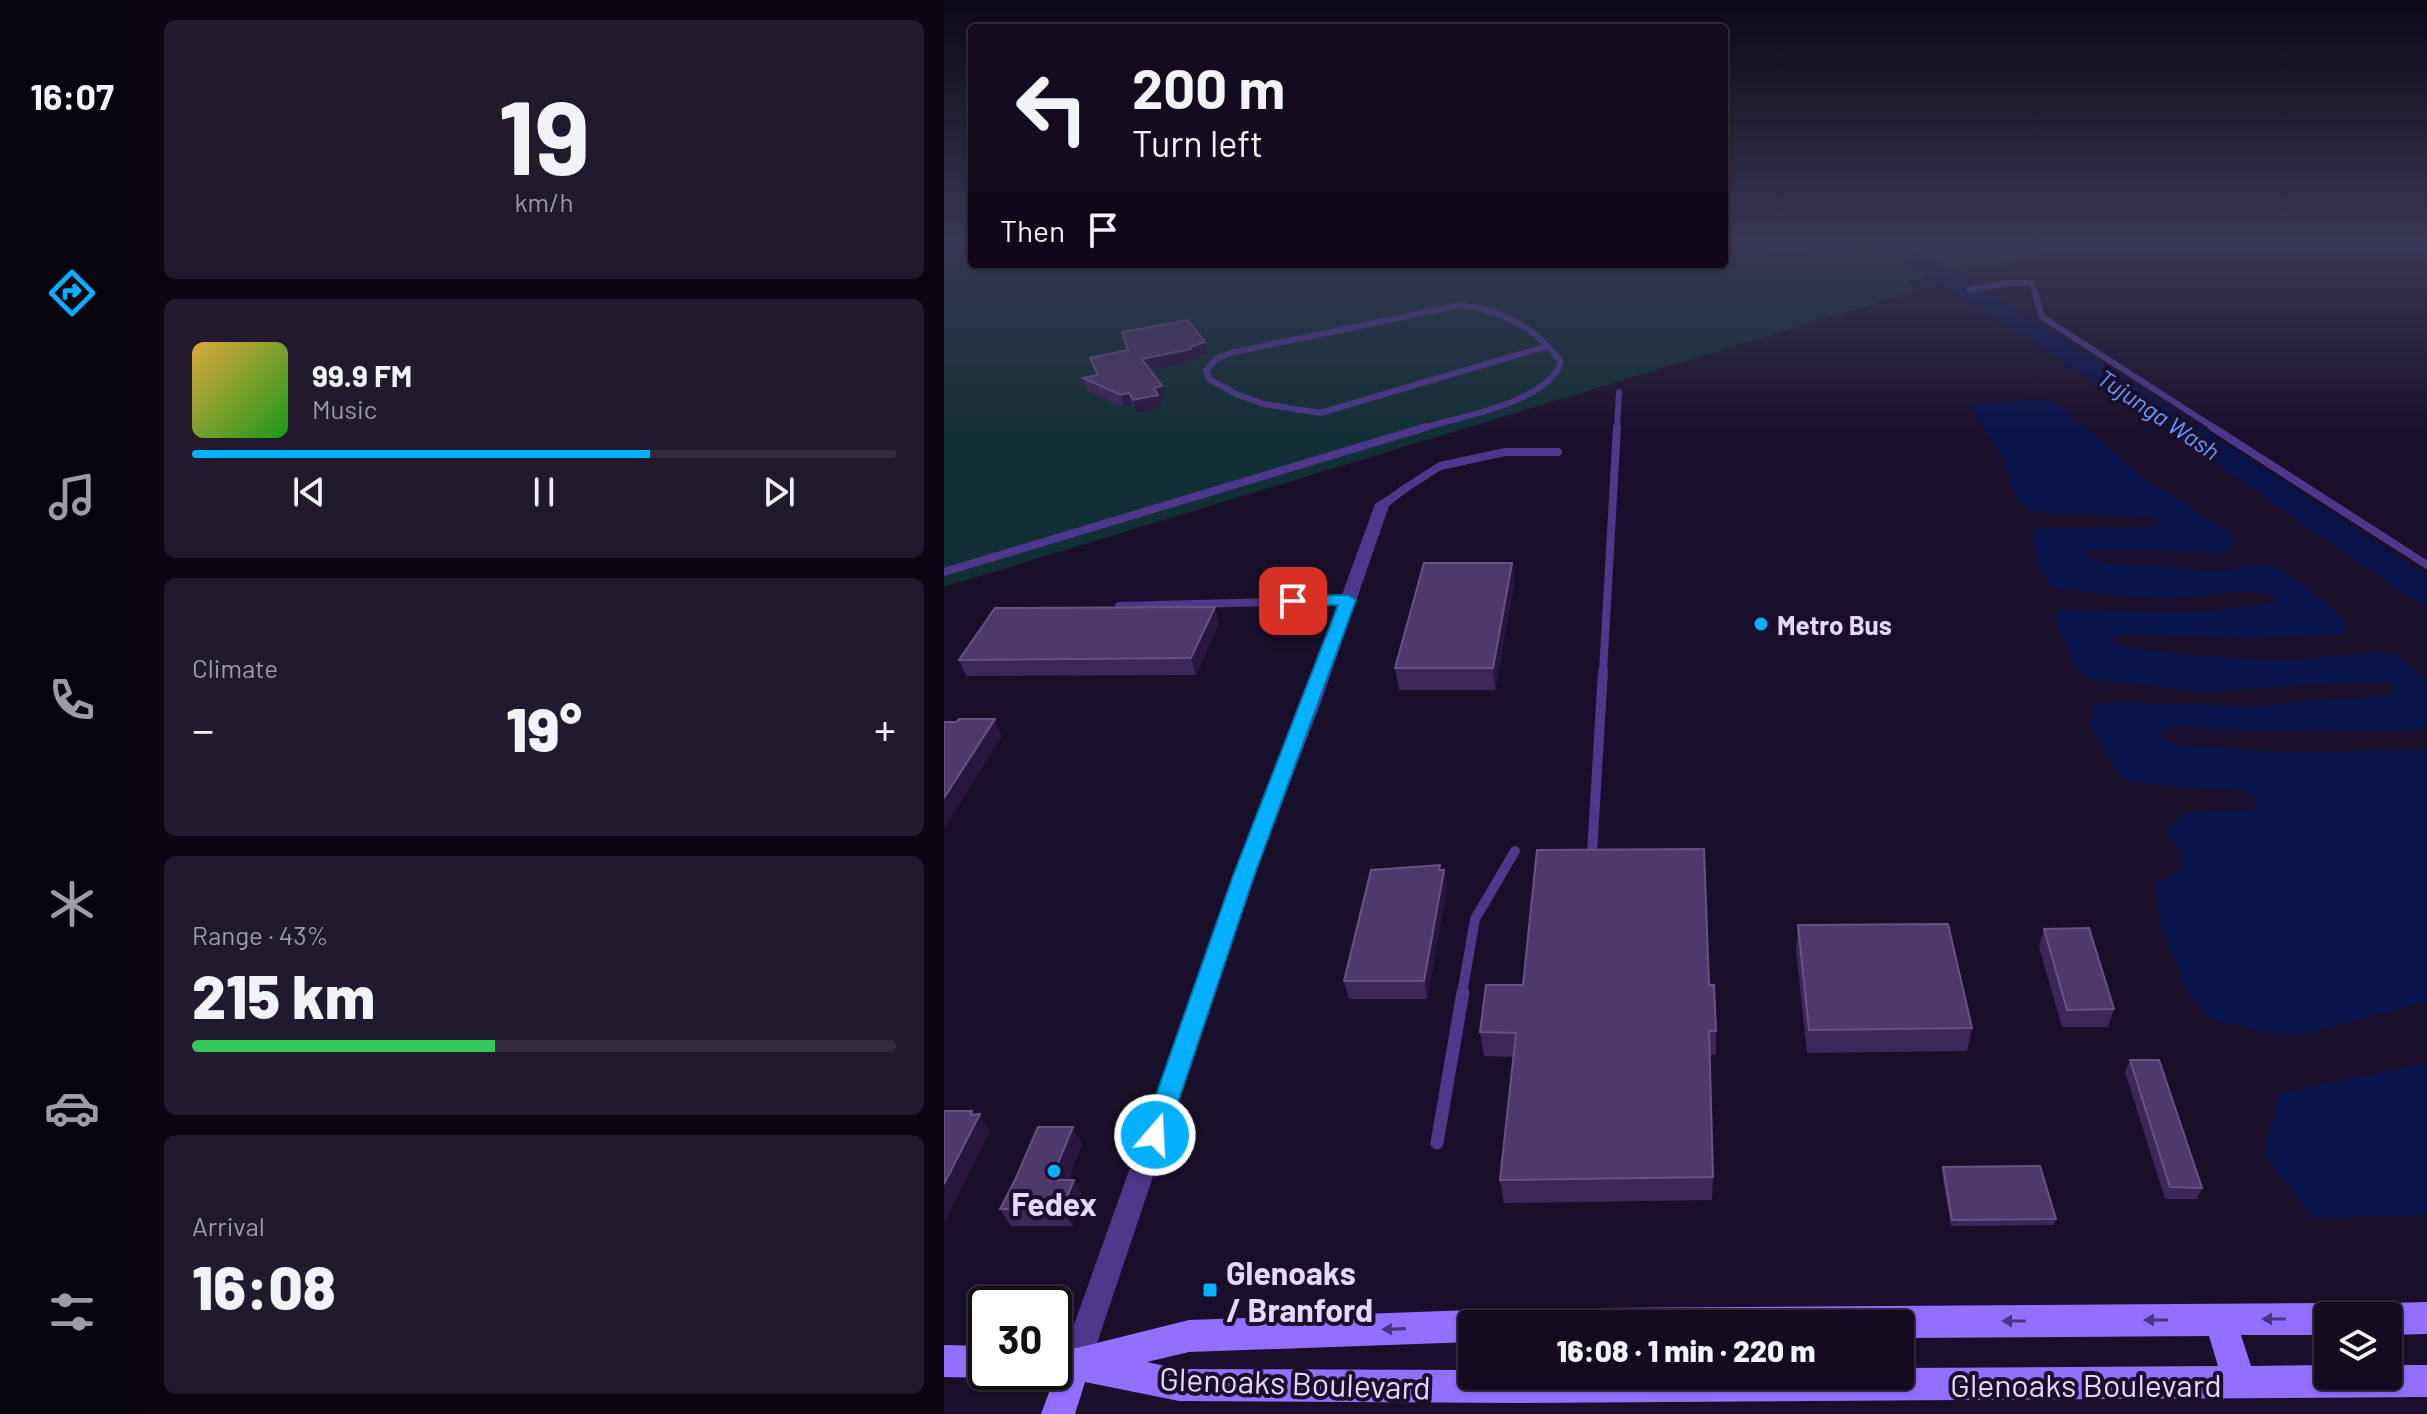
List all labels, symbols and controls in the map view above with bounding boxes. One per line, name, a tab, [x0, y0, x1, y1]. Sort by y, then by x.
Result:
text: 200 m	[1132, 53, 1285, 120]
icon: left	[1000, 56, 1104, 160]
text: 19	[498, 71, 590, 196]
text: 16:07	[30, 74, 114, 117]
text: Turn left	[1132, 121, 1263, 164]
text: km/h	[515, 186, 573, 217]
icon: arrive	[1081, 208, 1125, 252]
text: Then	[1000, 212, 1065, 248]
icon: directions	[44, 265, 100, 321]
text: 99.9 FM	[312, 357, 412, 393]
water label: Tujunga Wash	[2092, 363, 2226, 465]
text: Music	[312, 393, 377, 424]
icon: music	[44, 469, 100, 525]
icon: previous	[287, 470, 331, 514]
icon: pause	[522, 470, 566, 514]
icon: next	[757, 470, 801, 514]
pin	[1259, 567, 1327, 635]
icon: arrive	[1271, 579, 1315, 623]
place label: Metro Bus	[1777, 609, 1892, 640]
marker: Metro Bus	[1752, 615, 1770, 633]
text: Climate	[192, 652, 278, 683]
icon: phone	[44, 672, 100, 728]
text: 19°	[506, 692, 582, 764]
text: −	[192, 702, 214, 755]
text: +	[874, 702, 896, 755]
icon: climate	[44, 876, 100, 932]
text: Range · 43%	[192, 919, 329, 950]
text: 215 km	[192, 959, 375, 1031]
icon: car	[44, 1080, 100, 1136]
position arrow	[1113, 1093, 1197, 1177]
marker: Fedex	[1045, 1162, 1063, 1180]
place label: Fedex	[1011, 1184, 1097, 1222]
text: Arrival	[192, 1210, 265, 1241]
text: 16:08	[192, 1250, 336, 1322]
place label: Glenoaks / Branford	[1226, 1253, 1373, 1328]
marker: Glenoaks / Branford	[1201, 1281, 1219, 1299]
icon: filters	[44, 1284, 100, 1340]
speed limit sign: 30	[968, 1286, 1072, 1390]
map controls	[2314, 1302, 2402, 1390]
button: layers	[2314, 1302, 2402, 1390]
one-way arrow	[2261, 1313, 2286, 1326]
one-way arrow	[2143, 1314, 2168, 1326]
one-way arrow	[2001, 1315, 2026, 1327]
one-way arrow	[1381, 1322, 1406, 1335]
text: 16:08 · 1 min · 220 m	[1557, 1332, 1815, 1368]
street label: Glenoaks Boulevard	[1159, 1358, 1431, 1406]
street label: Glenoaks Boulevard	[1950, 1365, 2222, 1403]

